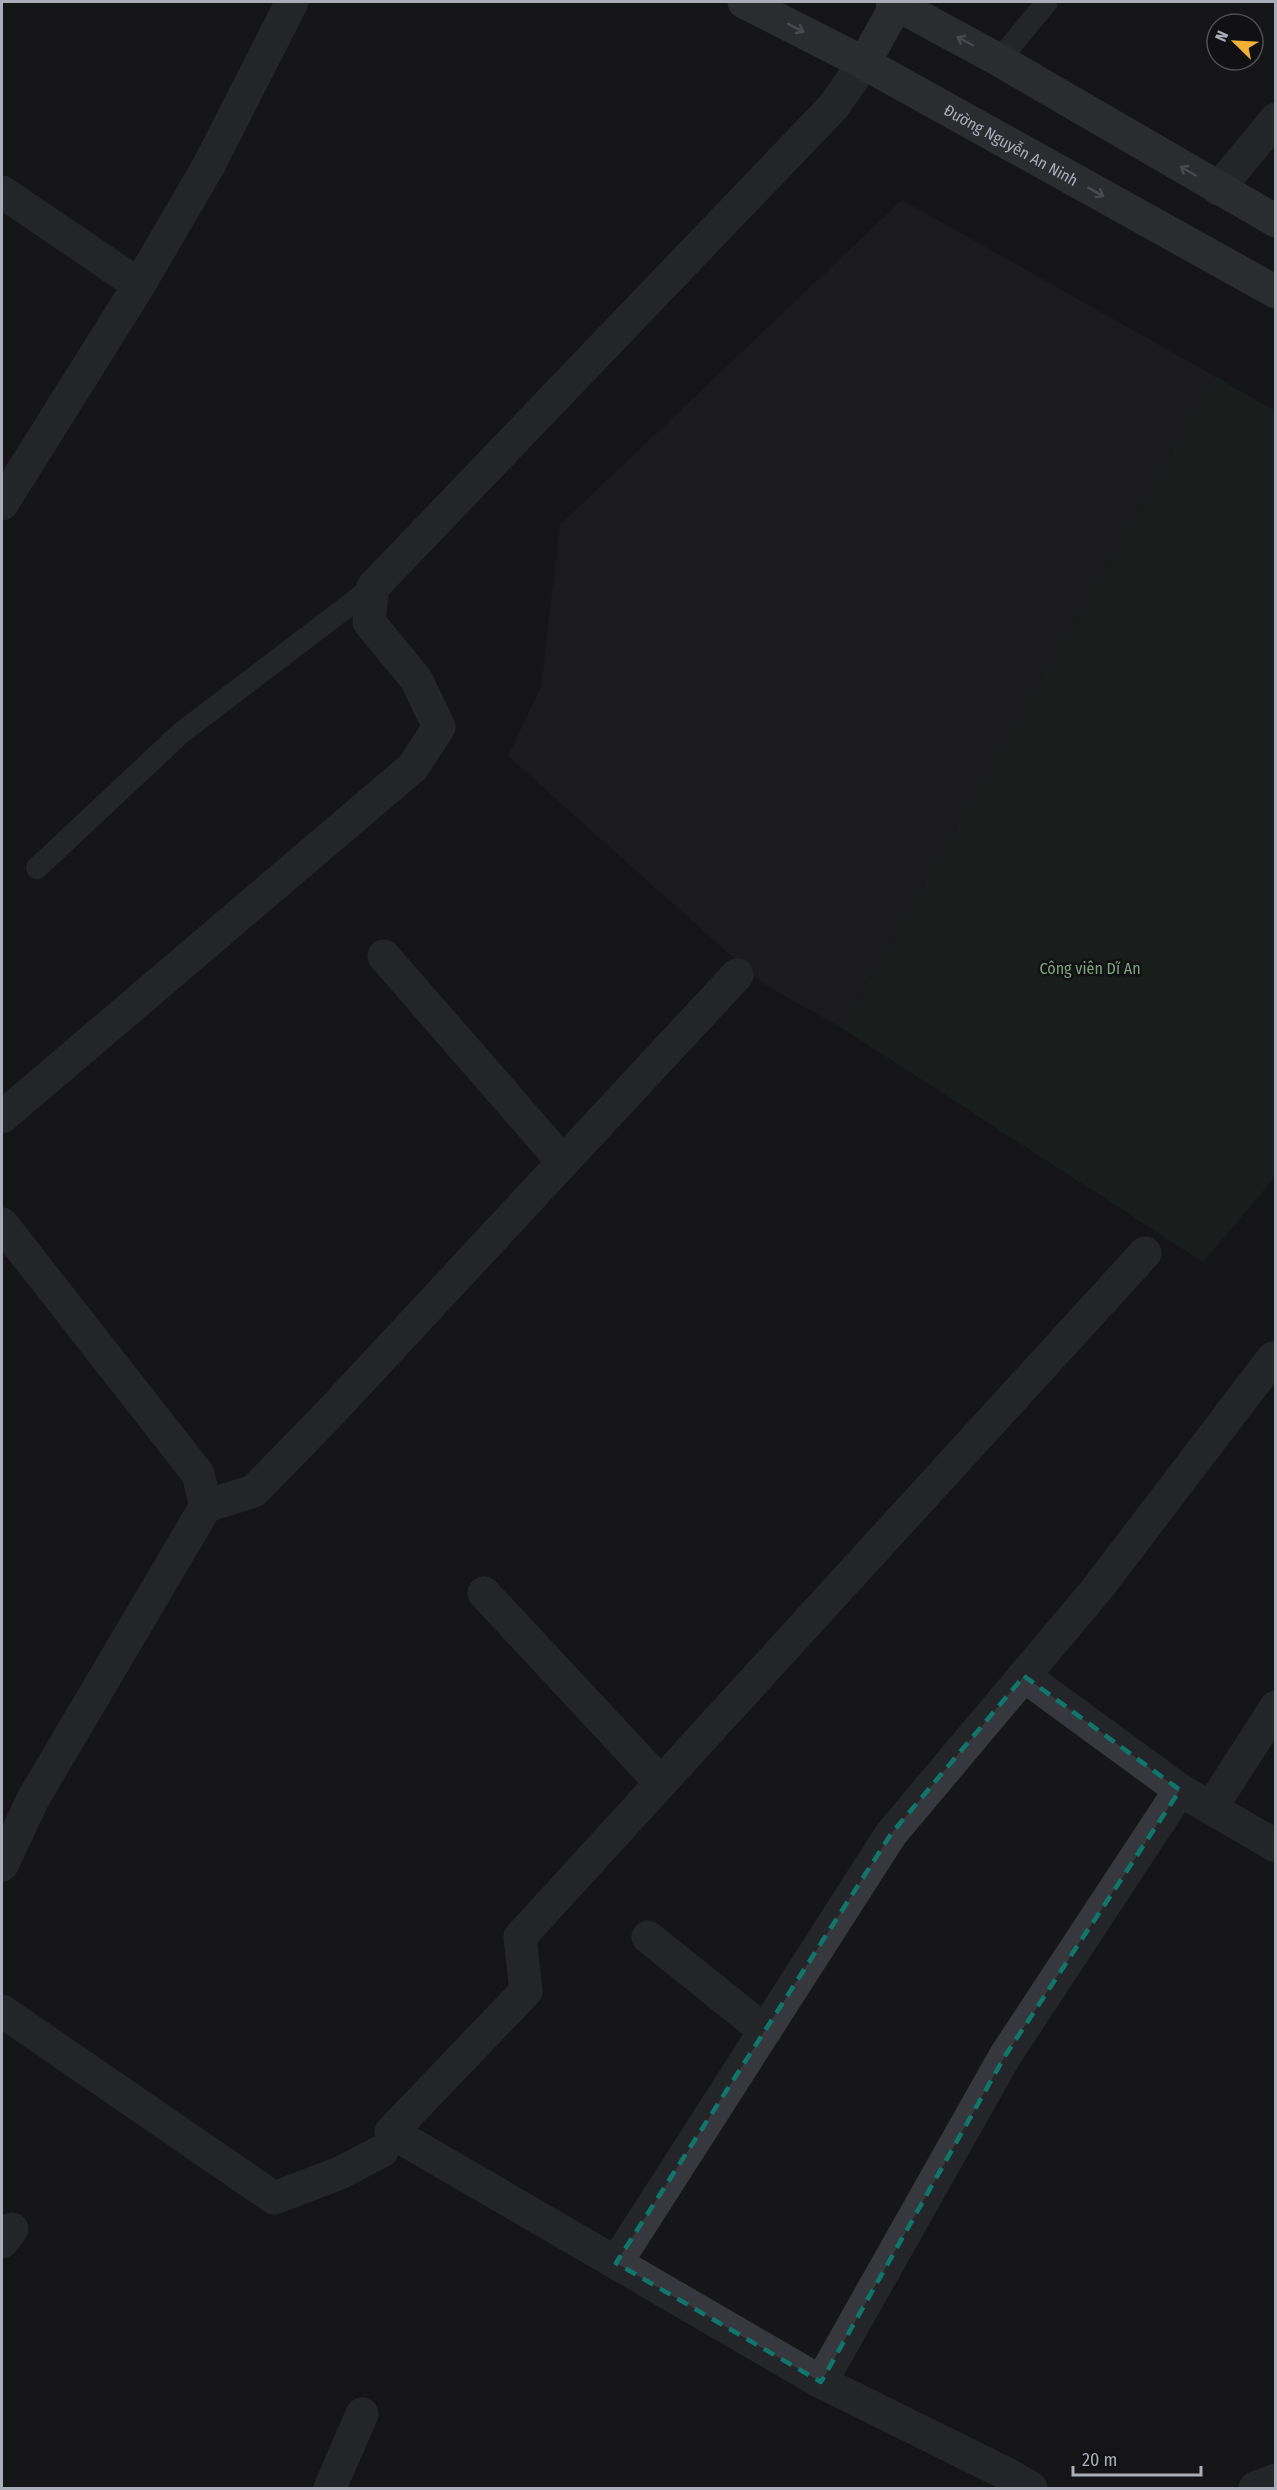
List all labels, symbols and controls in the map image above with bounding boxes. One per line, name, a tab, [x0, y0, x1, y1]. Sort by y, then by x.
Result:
north arrow	[1205, 12, 1265, 72]
one-way arrow	[787, 22, 804, 34]
text: N	[1211, 28, 1232, 44]
one-way arrow	[957, 35, 974, 47]
street label: Đường Nguyễn An Ninh	[941, 100, 1082, 190]
one-way arrow	[1180, 165, 1197, 177]
one-way arrow	[1087, 186, 1104, 198]
park label: Công viên Dĩ An	[1039, 959, 1141, 978]
scale bar	[1073, 2439, 1200, 2477]
text: 20 m	[1082, 2449, 1117, 2471]

